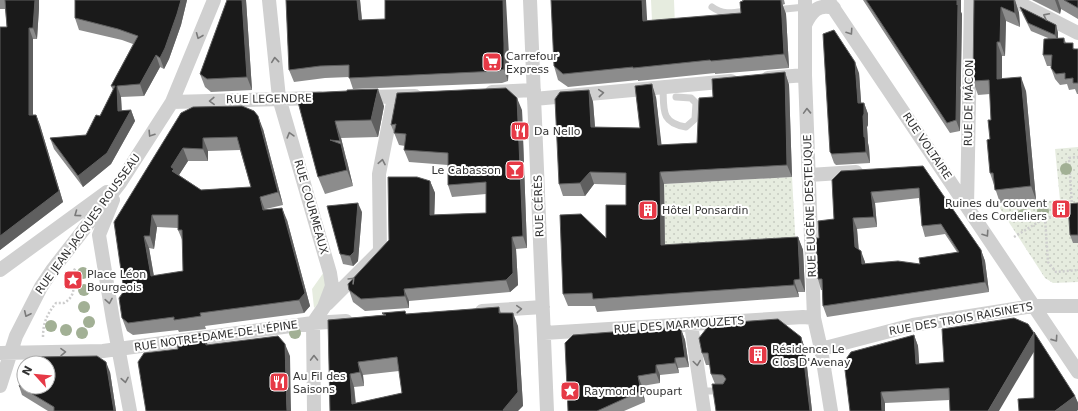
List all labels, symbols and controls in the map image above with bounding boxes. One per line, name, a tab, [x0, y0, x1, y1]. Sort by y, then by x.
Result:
one-way arrow	[1043, 13, 1050, 21]
one-way arrow	[845, 28, 852, 35]
one-way arrow	[195, 33, 203, 40]
place label: Carrefour Express	[506, 50, 558, 76]
supermarket icon: Carrefour Express	[481, 51, 503, 73]
one-way arrow	[271, 57, 280, 63]
street label: RUE DE MÂCON	[962, 60, 976, 146]
one-way arrow	[598, 89, 604, 98]
street label: RUE LEGENDRE	[226, 92, 312, 106]
one-way arrow	[209, 96, 215, 105]
one-way arrow	[802, 108, 811, 114]
street label: RUE VOLTAIRE	[900, 110, 954, 182]
restaurant icon: Da Nello	[509, 120, 531, 142]
place label: Da Nello	[534, 125, 581, 138]
one-way arrow	[149, 130, 156, 137]
one-way arrow	[286, 132, 295, 139]
street label: RUE EUGÈNE DESTEUQUE	[801, 134, 819, 278]
street label: RUE JEAN-JACQUES ROUSSEAU	[33, 152, 143, 296]
street label: RUE COURMEAUX	[291, 158, 331, 256]
one-way arrow	[377, 159, 385, 165]
bar icon: Le Cabasson	[504, 159, 526, 181]
place label: Le Cabasson	[431, 164, 501, 177]
street label: RUE CÉRÈS	[531, 175, 547, 237]
place label: Ruines du couvent des Cordeliers	[945, 197, 1048, 223]
building icon: Ruines du couvent des Cordeliers	[1050, 198, 1072, 220]
building icon: Hôtel Ponsardin	[637, 199, 659, 221]
place label: Hôtel Ponsardin	[662, 204, 748, 217]
one-way arrow	[75, 209, 82, 216]
one-way arrow	[981, 230, 989, 237]
place label: Place Léon Bourgeois	[87, 268, 146, 294]
place icon: Place Léon Bourgeois	[62, 269, 84, 291]
one-way arrow	[347, 277, 355, 285]
one-way arrow	[104, 298, 113, 304]
street label: RUE DES TROIS RAISINETS	[888, 300, 1034, 338]
one-way arrow	[516, 304, 522, 313]
one-way arrow	[24, 309, 32, 317]
street label: RUE DES MARMOUZETS	[613, 314, 745, 336]
street label: RUE NOTRE-DAME-DE-L'ÉPINE	[133, 318, 299, 354]
one-way arrow	[1050, 334, 1057, 341]
place label: Résidence Le Clos D'Avenay	[772, 343, 851, 369]
building icon: Résidence Le Clos D'Avenay	[747, 344, 769, 366]
one-way arrow	[60, 347, 66, 356]
north arrow	[16, 355, 56, 395]
one-way arrow	[310, 355, 318, 361]
one-way arrow	[692, 360, 701, 366]
text: N	[20, 364, 35, 378]
place label: Au Fil des Saisons	[293, 370, 346, 396]
restaurant icon: Au Fil des Saisons	[268, 371, 290, 393]
one-way arrow	[120, 377, 128, 383]
place icon: Raymond Poupart	[559, 380, 581, 402]
place label: Raymond Poupart	[584, 385, 683, 398]

